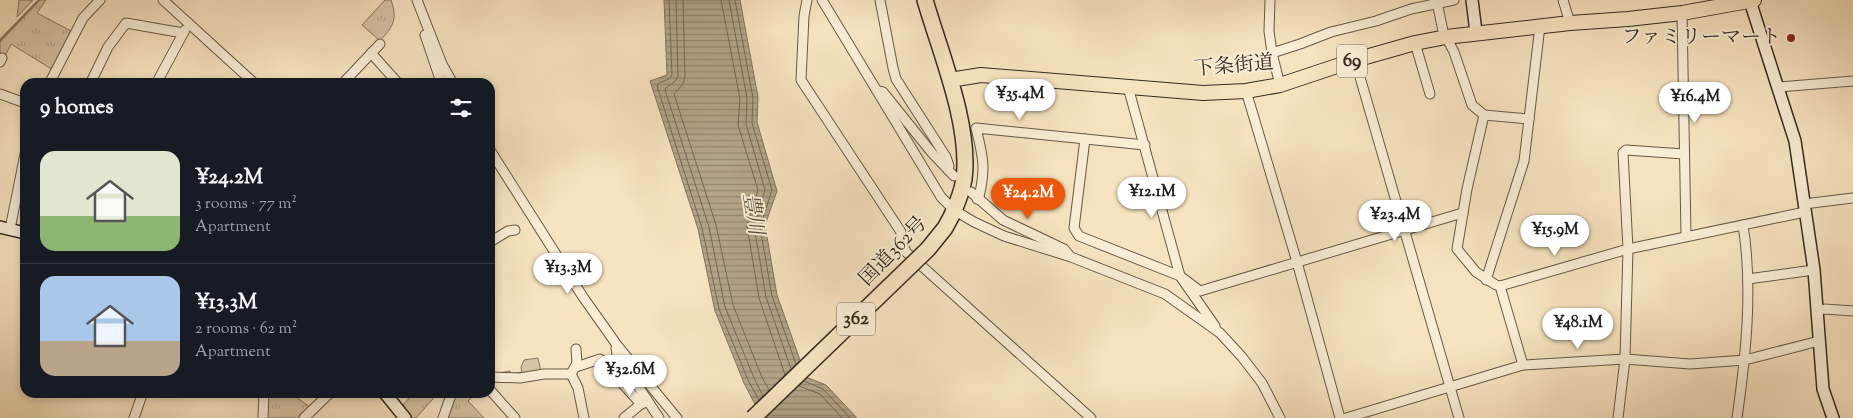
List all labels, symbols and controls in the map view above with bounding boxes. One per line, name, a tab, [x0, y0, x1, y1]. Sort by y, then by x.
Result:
place label: ファミリーマート	[1621, 24, 1781, 53]
marker: ファミリーマート	[1785, 32, 1797, 44]
road number: 69	[1337, 44, 1367, 78]
street label: 下条街道	[1193, 49, 1275, 85]
pin: ¥35.4M	[979, 78, 1061, 121]
pin: ¥16.4M	[1654, 82, 1736, 124]
text: ¥35.4M	[995, 83, 1045, 106]
text: ¥16.4M	[1670, 86, 1720, 109]
text: 9 homes	[40, 93, 113, 123]
icon: filters	[447, 94, 475, 122]
text: ¥24.2M	[195, 163, 263, 193]
icon: home	[80, 171, 140, 231]
pin: ¥12.1M	[1111, 176, 1193, 219]
pin: ¥24.2M	[987, 178, 1069, 220]
text: ¥12.1M	[1128, 181, 1176, 204]
text: ¥24.2M	[1002, 182, 1054, 205]
water label: 豊川	[734, 191, 770, 239]
text: 3 rooms · 77 m²	[195, 193, 297, 216]
pin: ¥23.4M	[1354, 200, 1436, 242]
text: ¥23.4M	[1370, 204, 1420, 227]
street label: 国道362号	[853, 211, 935, 293]
pin: ¥15.9M	[1514, 214, 1596, 257]
text: Apartment	[195, 216, 271, 239]
text: ¥15.9M	[1531, 219, 1579, 242]
pin: ¥13.3M	[527, 252, 609, 295]
text: ¥13.3M	[544, 257, 592, 280]
text: ¥13.3M	[195, 288, 257, 318]
icon: home	[80, 296, 140, 356]
road number: 362	[837, 302, 875, 336]
pin: ¥48.1M	[1537, 308, 1619, 350]
text: ¥48.1M	[1553, 312, 1603, 335]
text: 2 rooms · 62 m²	[195, 318, 297, 341]
text: Apartment	[195, 341, 271, 364]
pin: ¥32.6M	[589, 354, 671, 397]
text: ¥32.6M	[605, 359, 655, 382]

